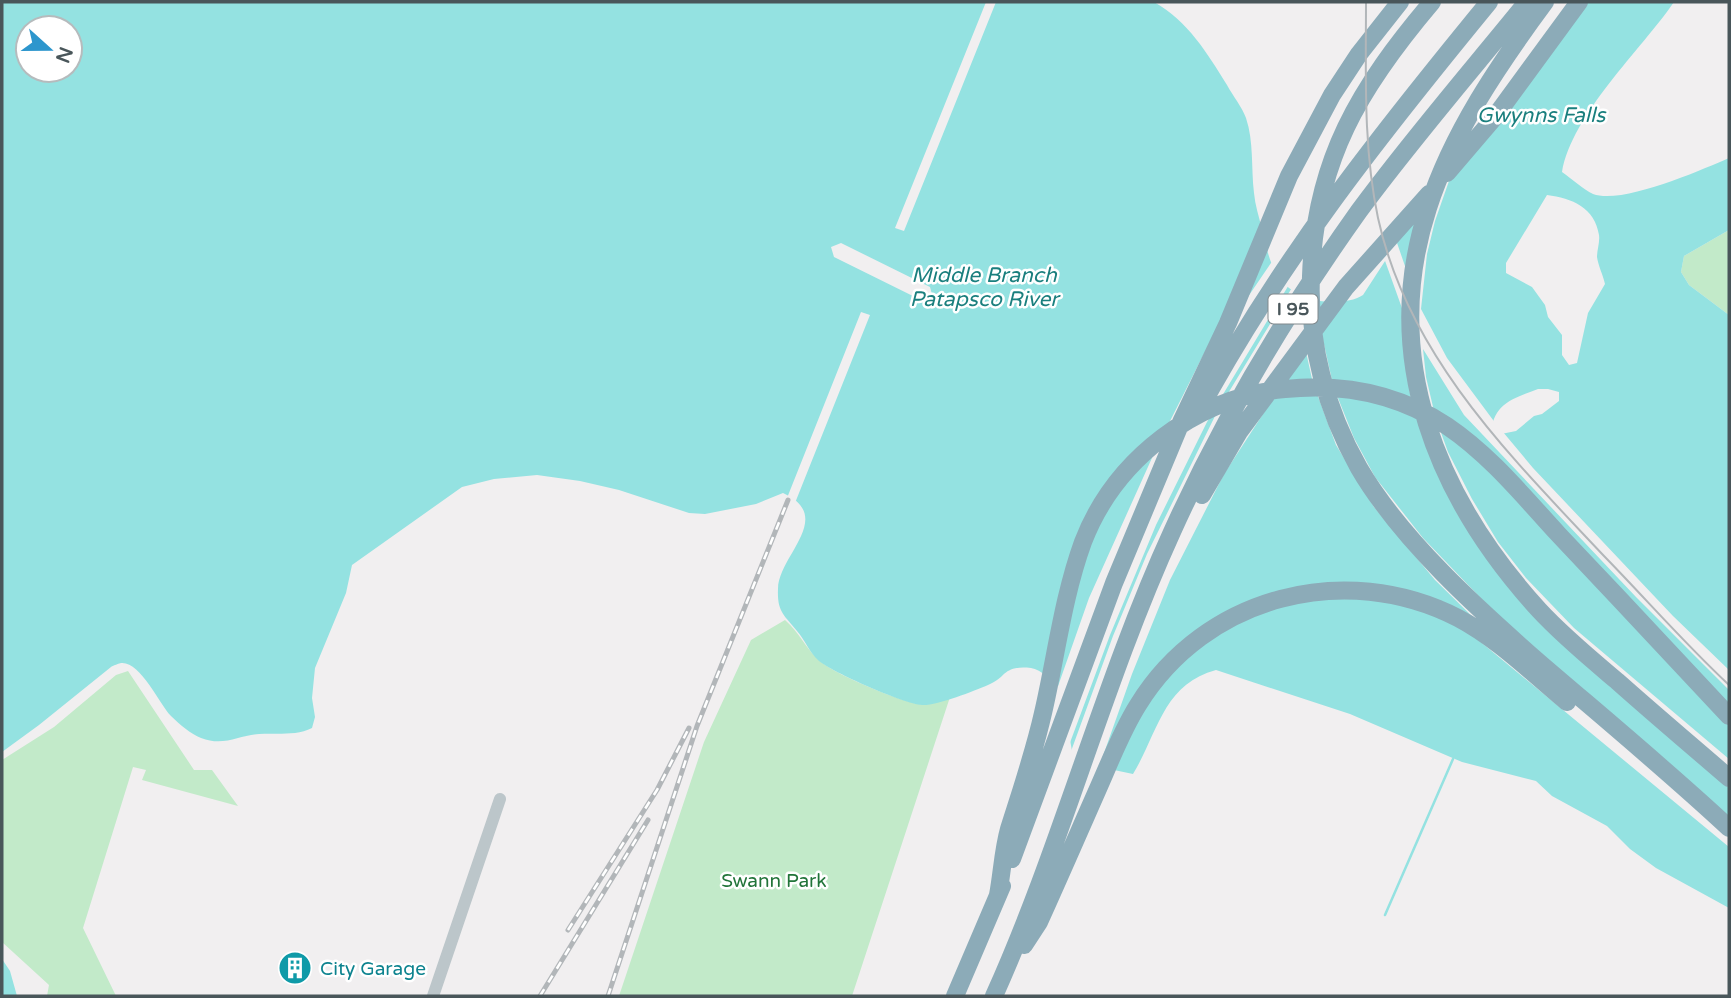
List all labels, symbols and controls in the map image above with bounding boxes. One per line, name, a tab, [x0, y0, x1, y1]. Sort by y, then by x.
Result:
north arrow	[14, 14, 84, 84]
text: N	[51, 44, 77, 66]
water label: Gwynns Falls	[1477, 103, 1607, 128]
water label: Middle Branch Patapsco River	[910, 263, 1061, 312]
road number: I 95	[1268, 295, 1318, 324]
park label: Swann Park	[721, 870, 827, 892]
building icon: City Garage	[276, 949, 314, 987]
place label: City Garage	[320, 958, 426, 980]

